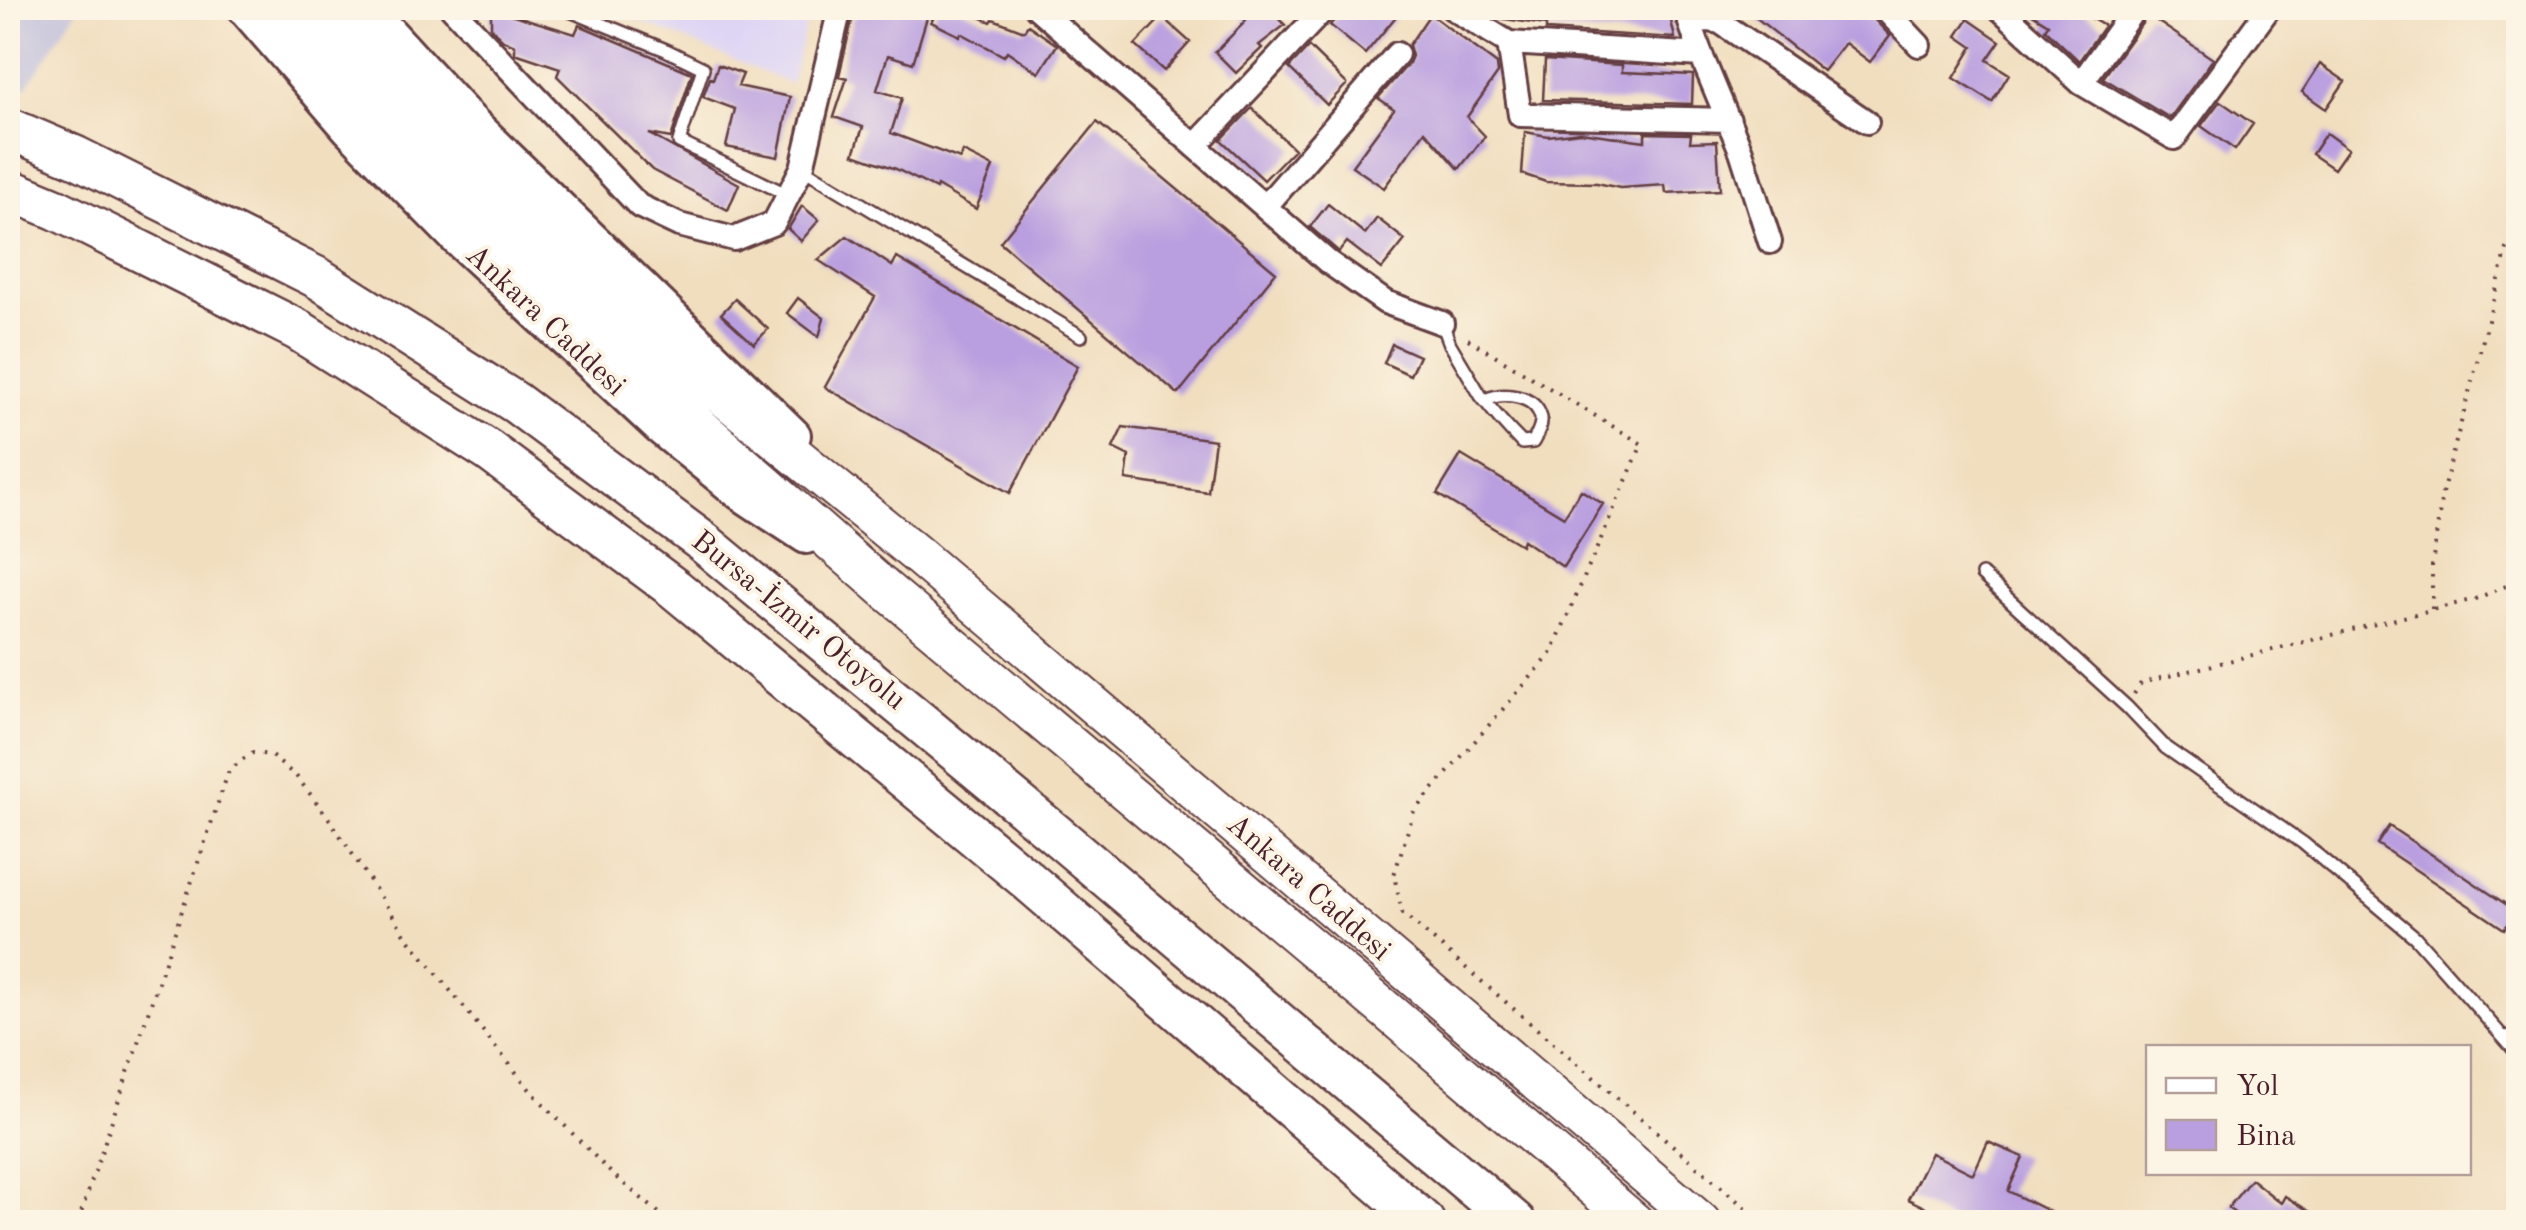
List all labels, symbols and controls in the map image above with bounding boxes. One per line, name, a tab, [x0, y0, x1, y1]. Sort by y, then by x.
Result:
street label: Ankara Caddesi	[459, 240, 631, 402]
street label: Bursa-İzmir Otoyolu	[685, 523, 913, 716]
street label: Ankara Caddesi	[1220, 809, 1396, 967]
legend	[2146, 1045, 2471, 1175]
text: Yol	[2236, 1072, 2279, 1102]
text: Bina	[2236, 1122, 2296, 1152]

